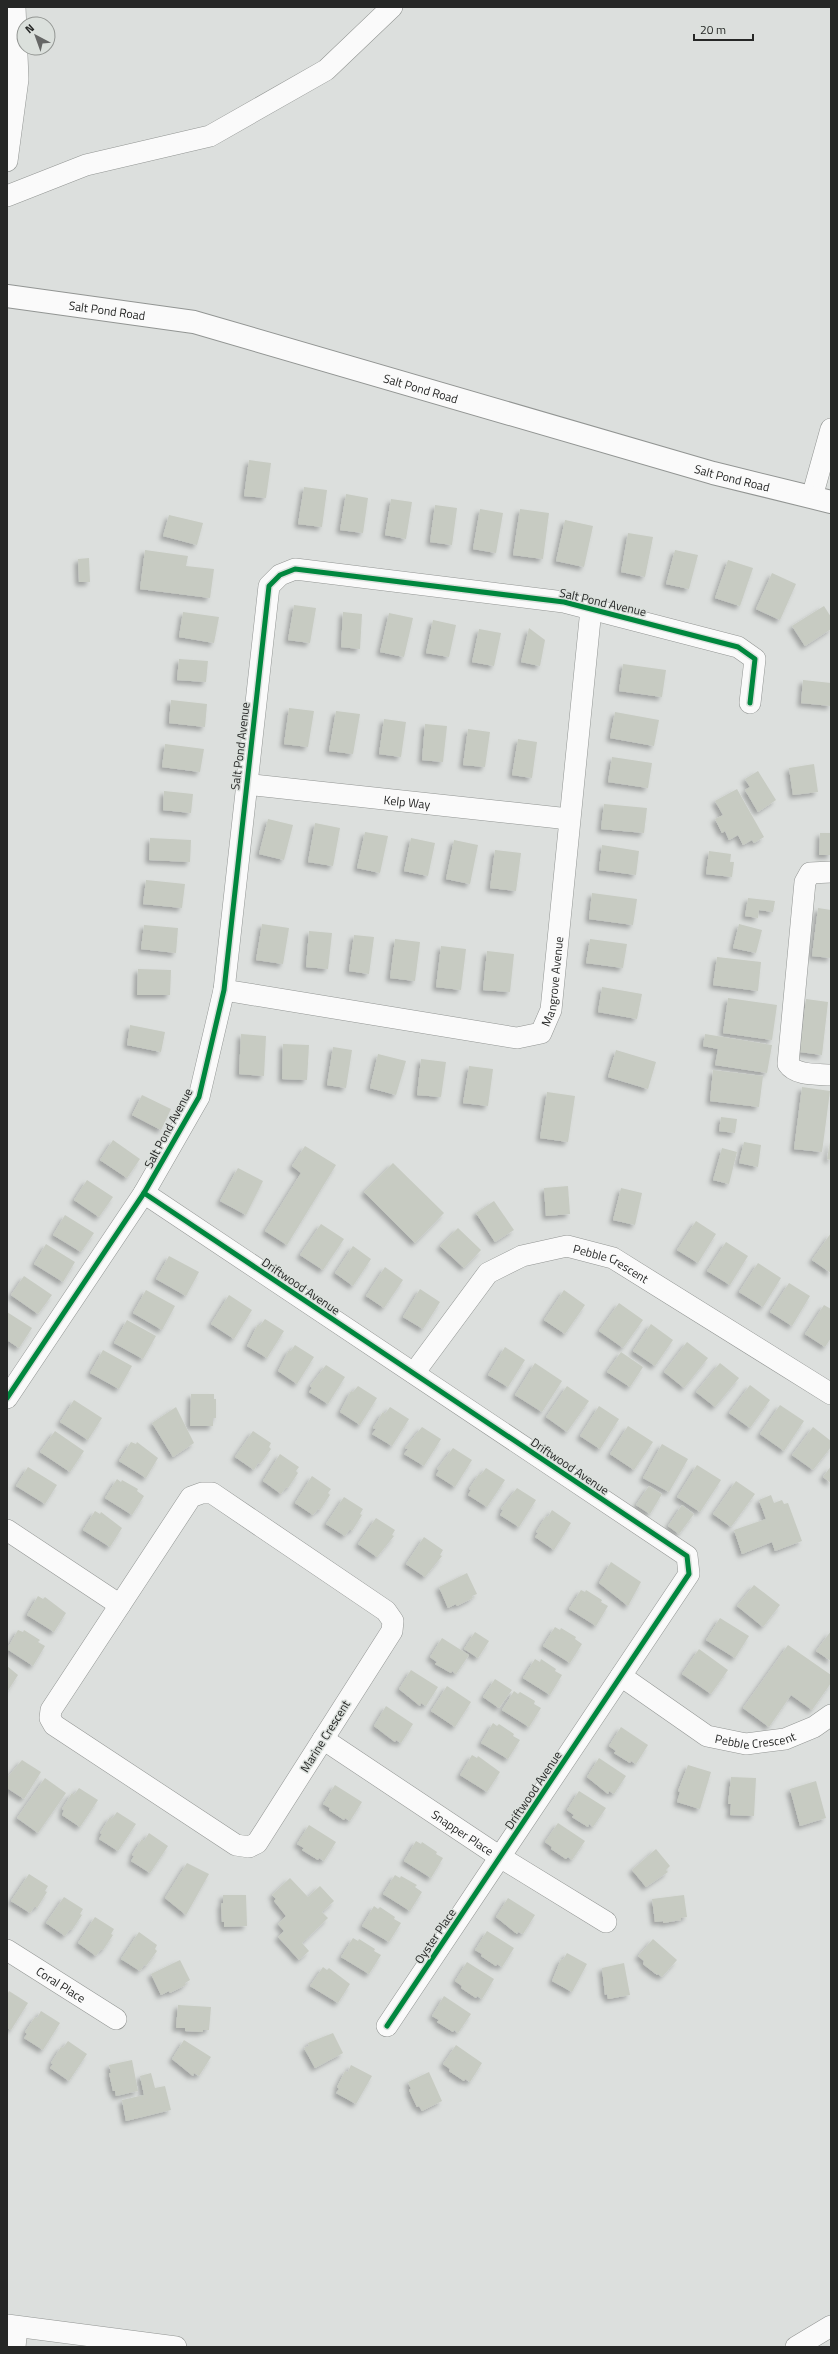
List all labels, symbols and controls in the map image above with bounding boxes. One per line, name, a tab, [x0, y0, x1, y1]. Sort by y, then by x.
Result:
north arrow	[16, 16, 56, 56]
scale bar	[694, 16, 753, 42]
text: N	[21, 20, 38, 37]
text: 20 m	[700, 20, 726, 39]
street label: Salt Pond Road	[68, 295, 147, 325]
street label: Salt Pond Road	[381, 368, 460, 408]
street label: Salt Pond Road	[692, 459, 772, 496]
street label: Salt Pond Avenue	[558, 583, 648, 621]
street label: Salt Pond Avenue	[225, 701, 255, 791]
street label: Kelp Way	[383, 790, 431, 813]
street label: Mangrove Avenue	[536, 935, 568, 1029]
street label: Salt Pond Avenue	[139, 1084, 197, 1172]
street label: Pebble Crescent	[571, 1239, 653, 1288]
street label: Driftwood Avenue	[258, 1253, 344, 1319]
street label: Driftwood Avenue	[527, 1433, 613, 1499]
street label: Marine Crescent	[295, 1696, 355, 1776]
street label: Pebble Crescent	[713, 1726, 799, 1754]
street label: Driftwood Avenue	[500, 1747, 566, 1833]
street label: Snapper Place	[428, 1804, 498, 1860]
street label: Oyster Place	[409, 1904, 461, 1968]
street label: Coral Place	[33, 1961, 90, 2007]

